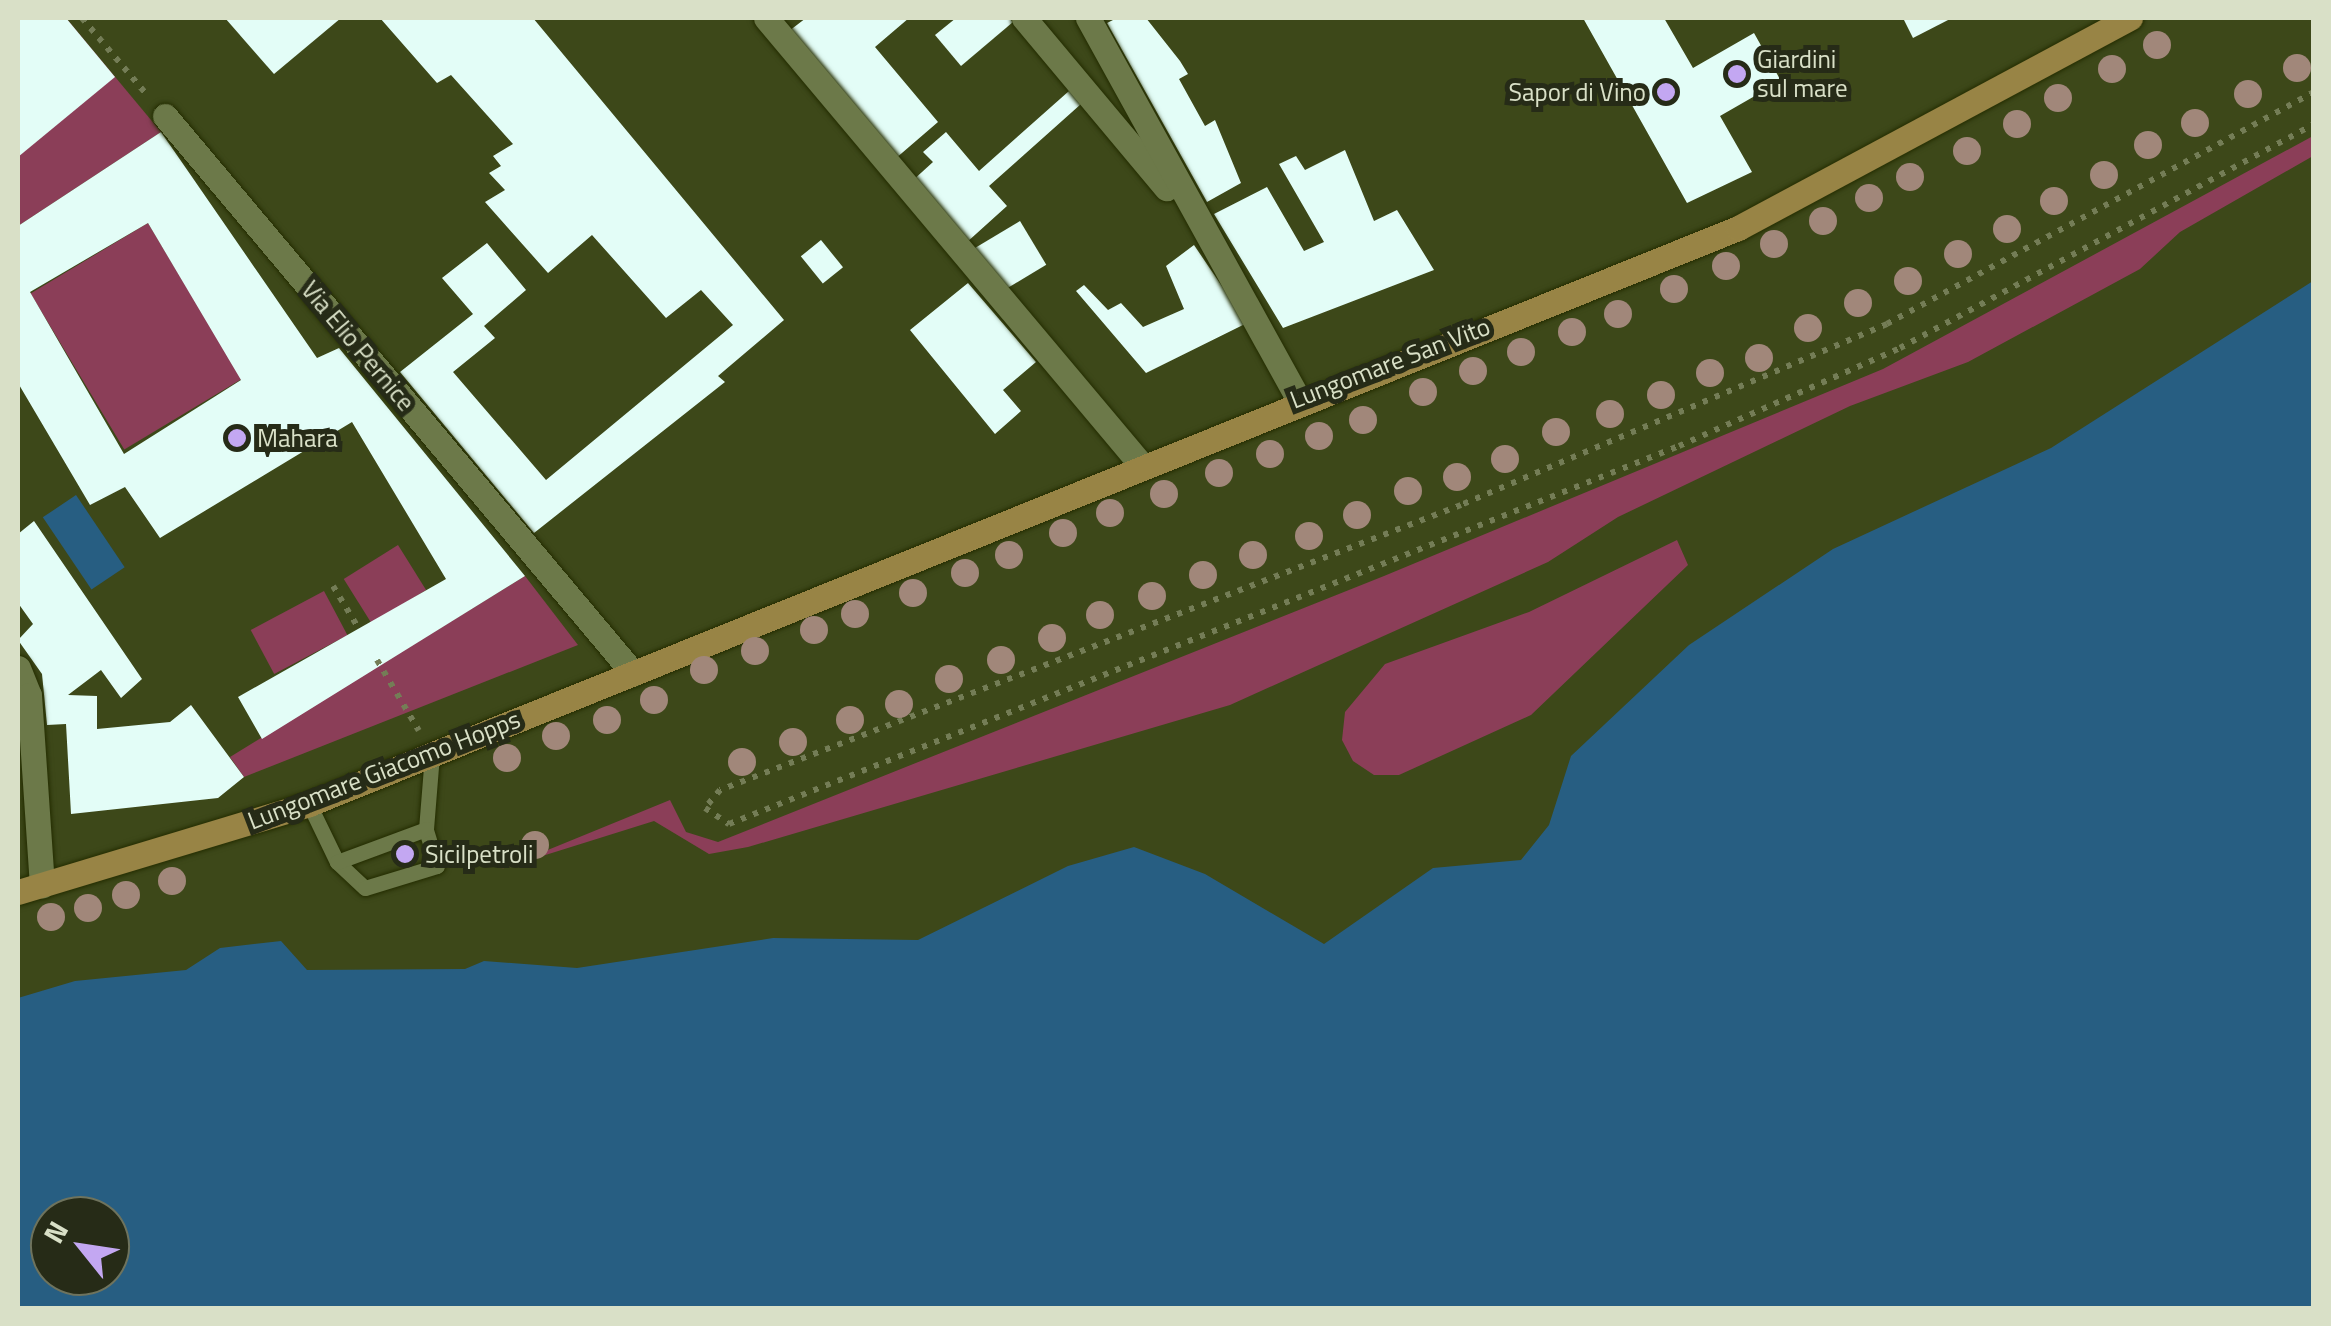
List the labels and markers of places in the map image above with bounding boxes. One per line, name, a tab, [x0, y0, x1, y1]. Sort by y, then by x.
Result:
place label: Giardini sul mare	[1757, 45, 1848, 104]
marker: Giardini sul mare	[1726, 63, 1748, 85]
place label: Sapor di Vino	[1509, 77, 1646, 107]
marker: Sapor di Vino	[1655, 81, 1677, 103]
place label: Mahara	[257, 423, 338, 453]
marker: Mahara	[226, 427, 248, 449]
place label: Sicilpetroli	[425, 839, 534, 869]
marker: Sicilpetroli	[394, 843, 416, 865]

